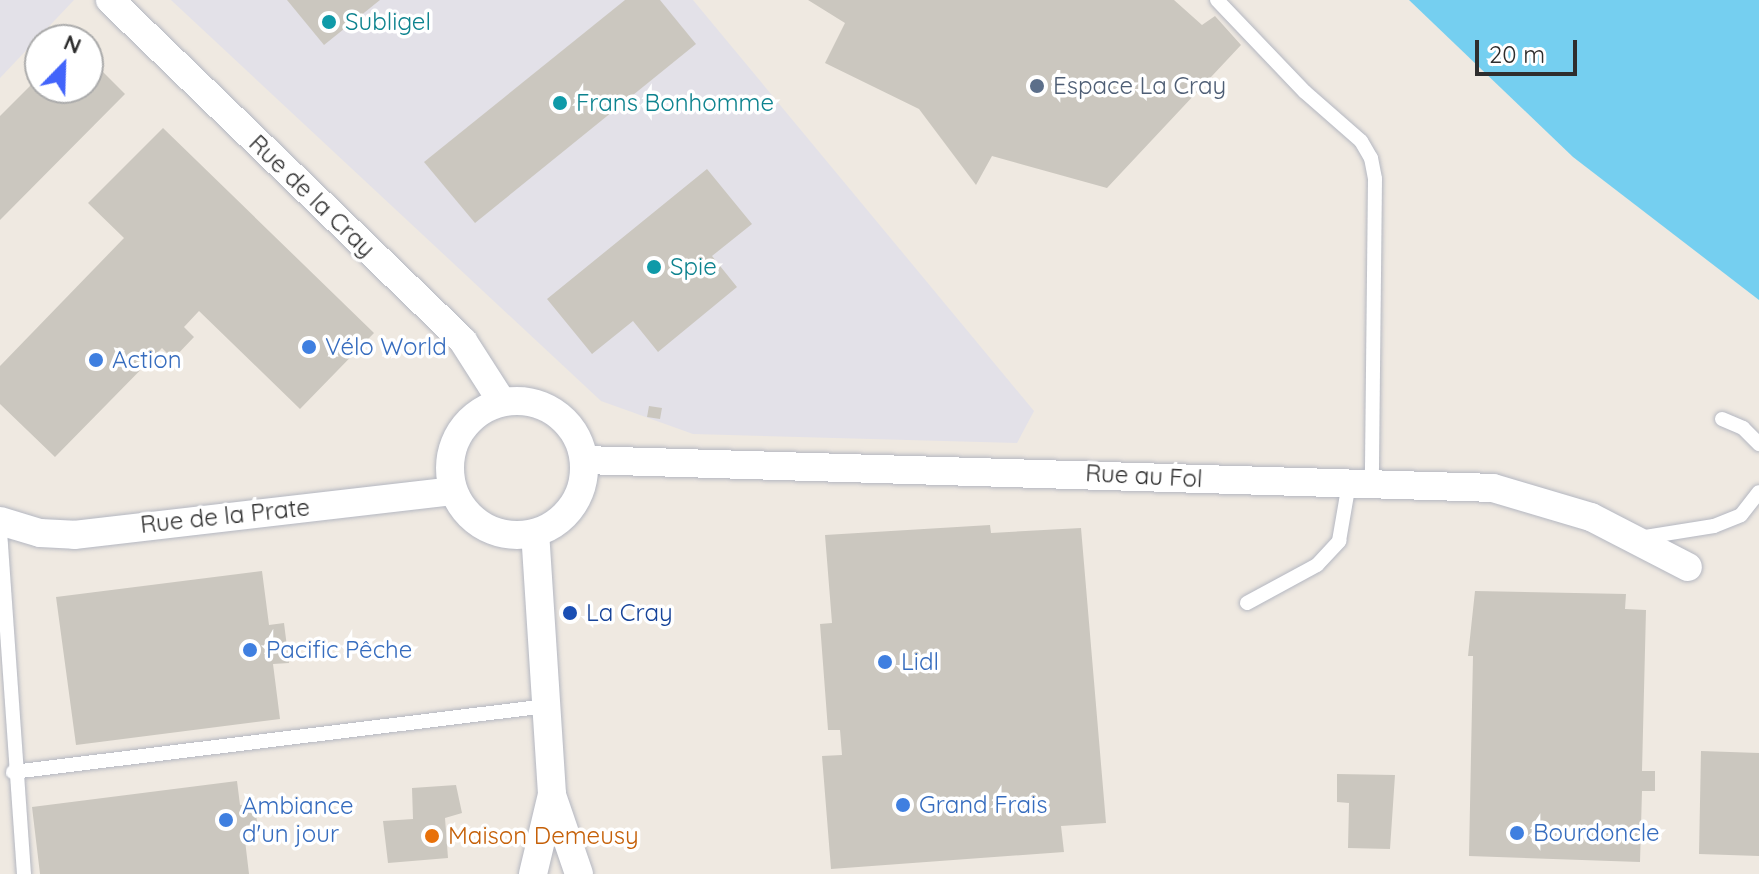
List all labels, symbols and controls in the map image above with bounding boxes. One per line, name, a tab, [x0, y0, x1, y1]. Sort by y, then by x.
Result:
place label: Subligel	[345, 8, 431, 36]
marker: Subligel	[320, 13, 338, 31]
north arrow	[24, 24, 104, 104]
scale bar	[1479, 24, 1581, 74]
text: N	[60, 28, 86, 60]
text: 20 m	[1489, 39, 1545, 69]
place label: Espace La Cray	[1053, 72, 1226, 100]
marker: Espace La Cray	[1028, 77, 1046, 95]
place label: Frans Bonhomme	[576, 89, 774, 117]
marker: Frans Bonhomme	[551, 94, 569, 112]
street label: Rue de la Cray	[243, 129, 381, 263]
place label: Spie	[670, 253, 717, 281]
marker: Spie	[645, 258, 663, 276]
place label: Vélo World	[325, 333, 447, 361]
marker: Vélo World	[300, 338, 318, 356]
place label: Action	[112, 346, 182, 374]
marker: Action	[87, 351, 105, 369]
street label: Rue au Fol	[1085, 459, 1203, 493]
street label: Rue de la Prate	[139, 493, 311, 539]
place label: La Cray	[586, 599, 673, 627]
marker: La Cray	[561, 604, 579, 622]
place label: Pacific Pêche	[266, 636, 412, 664]
marker: Pacific Pêche	[241, 641, 259, 659]
place label: Lidl	[901, 648, 939, 676]
marker: Lidl	[876, 653, 894, 671]
place label: Grand Frais	[919, 791, 1047, 819]
place label: Ambiance d'un jour	[242, 792, 354, 848]
marker: Grand Frais	[894, 796, 912, 814]
marker: Ambiance d'un jour	[217, 811, 235, 829]
place label: Bourdoncle	[1533, 819, 1660, 847]
place label: Maison Demeusy	[448, 822, 639, 850]
marker: Bourdoncle	[1508, 824, 1526, 842]
marker: Maison Demeusy	[423, 827, 441, 845]

